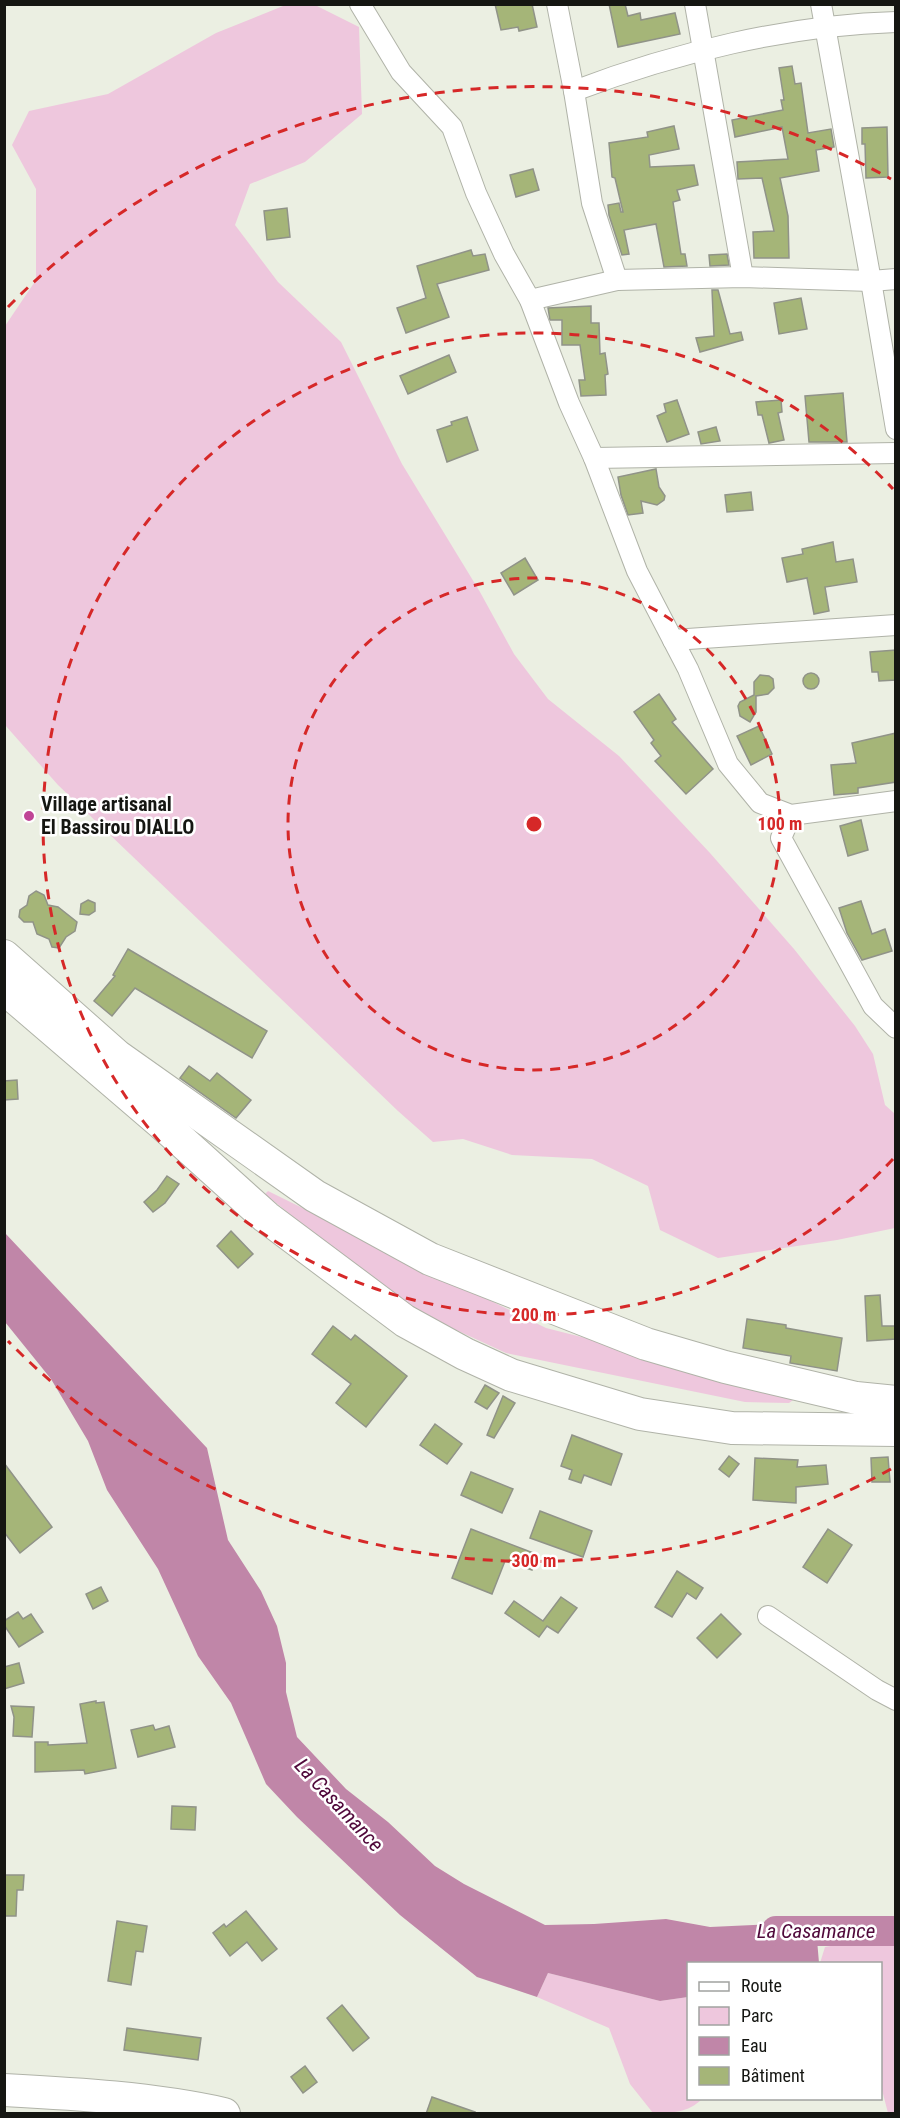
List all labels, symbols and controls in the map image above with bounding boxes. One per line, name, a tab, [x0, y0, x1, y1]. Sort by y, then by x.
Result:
place label: Village artisanal El Bassirou DIALLO	[41, 792, 194, 839]
marker: Village artisanal El Bassirou DIALLO	[22, 809, 36, 823]
text: 100 m	[758, 813, 802, 834]
centre of rings	[524, 814, 544, 834]
text: 200 m	[512, 1304, 556, 1325]
text: 300 m	[512, 1550, 556, 1571]
water label: La Casamance	[290, 1753, 388, 1857]
water label: La Casamance	[757, 1919, 875, 1943]
legend	[687, 1962, 882, 2100]
text: Route	[741, 1975, 782, 1996]
text: Parc	[741, 2005, 773, 2026]
text: Eau	[741, 2035, 767, 2056]
text: Bâtiment	[741, 2065, 805, 2086]

